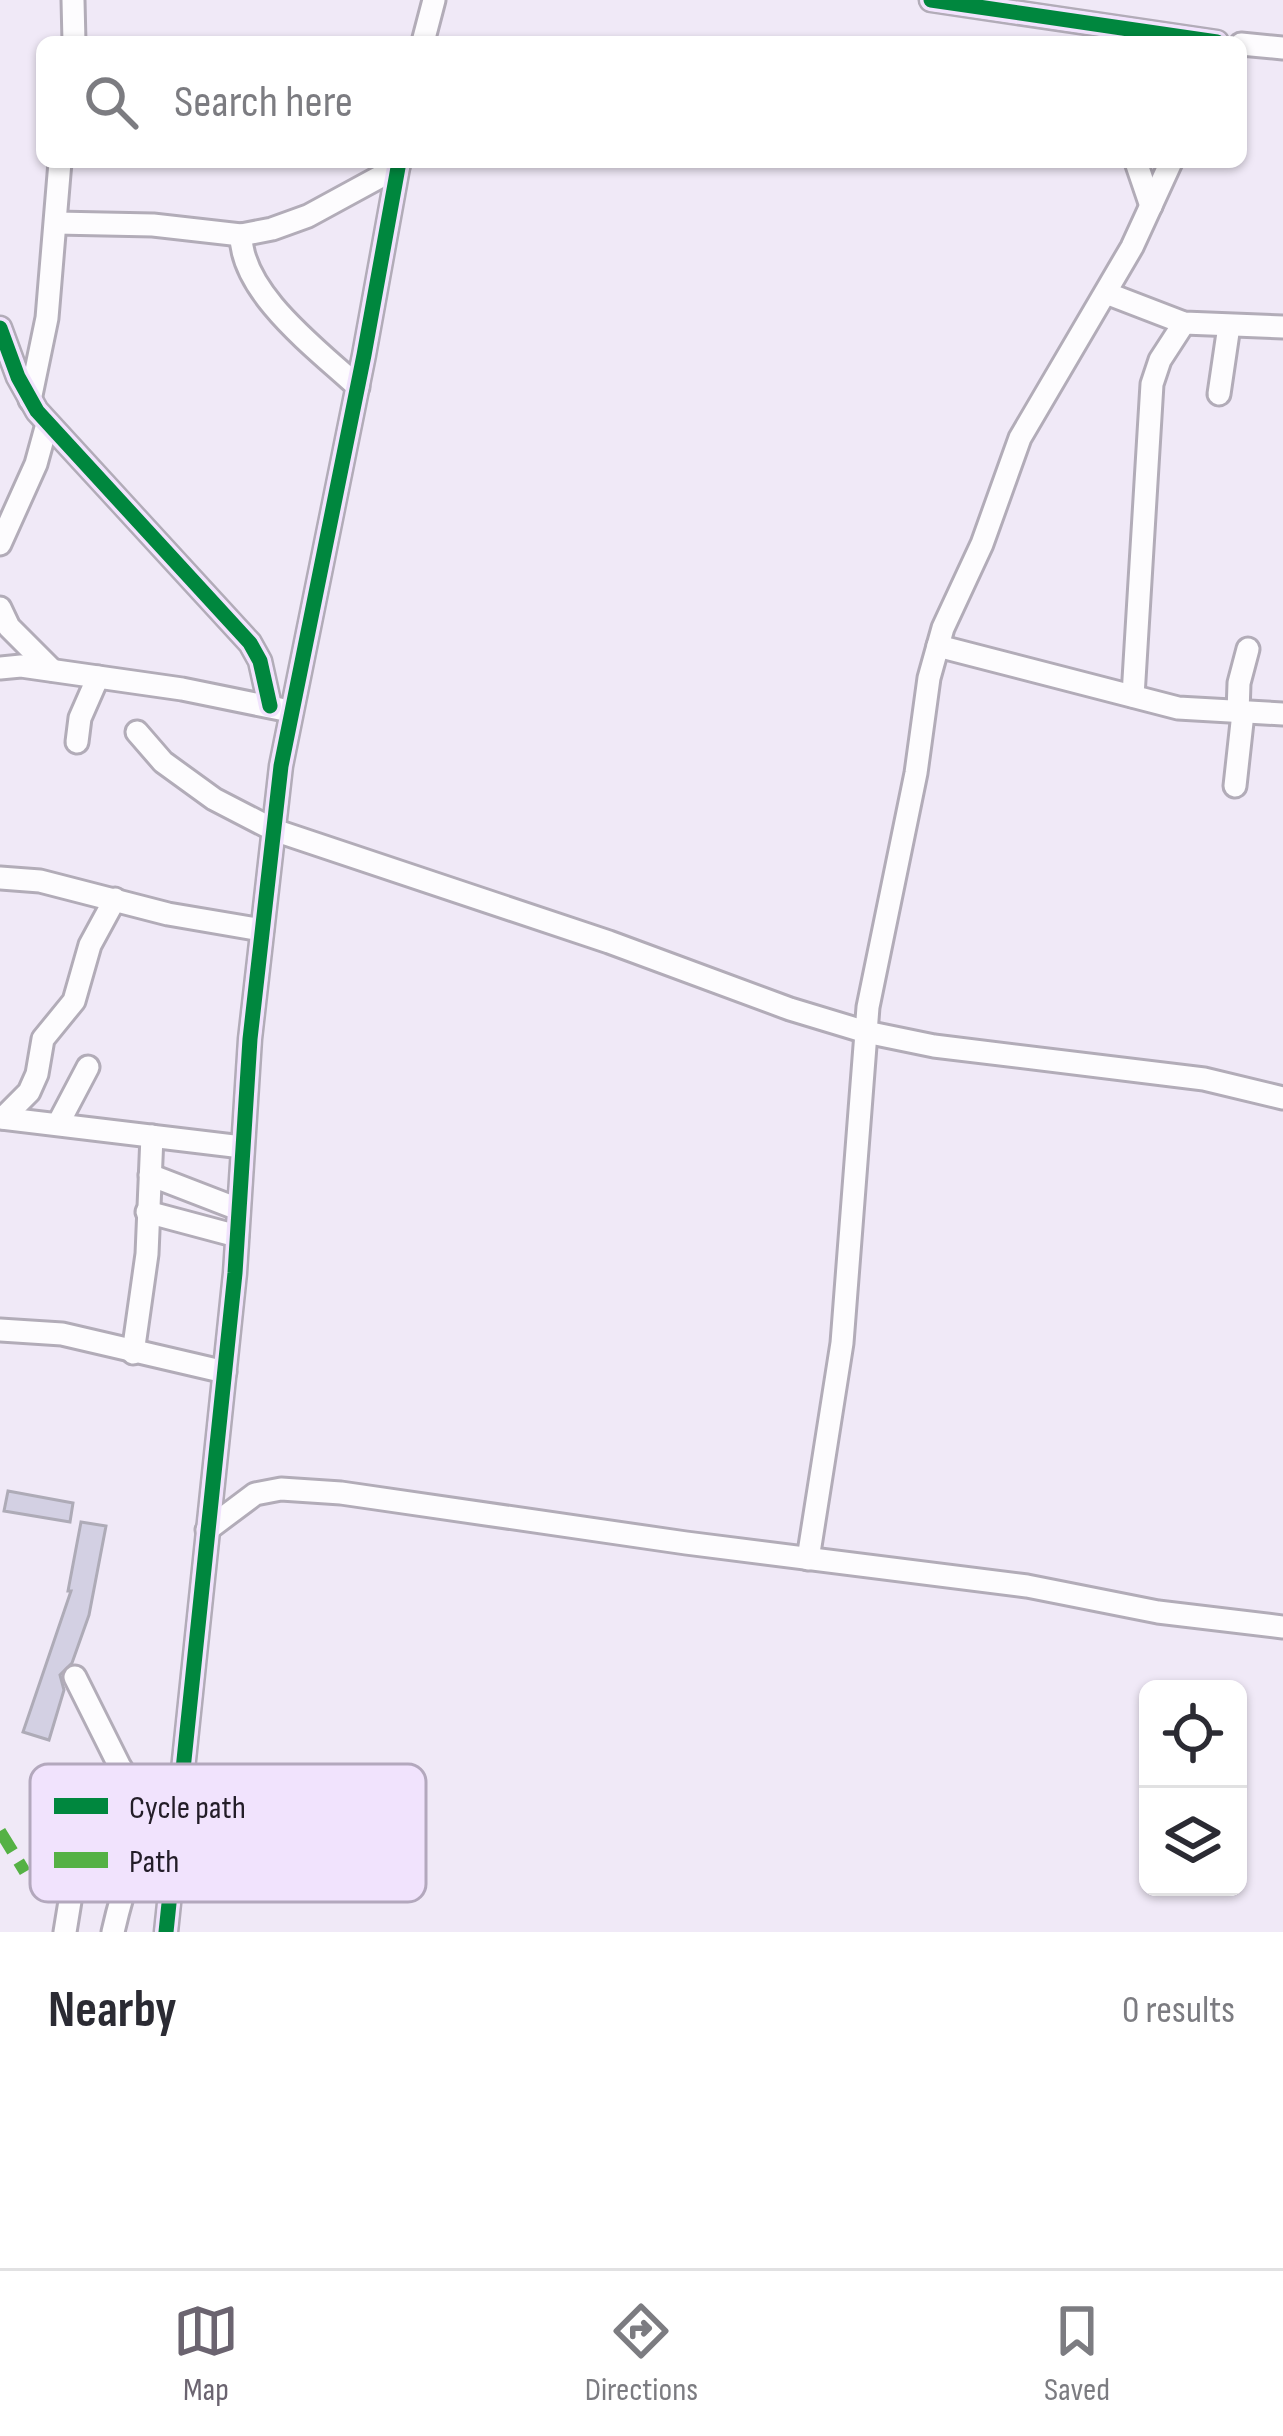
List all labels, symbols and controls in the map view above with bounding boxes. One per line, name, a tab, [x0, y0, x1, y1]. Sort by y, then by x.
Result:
search box	[36, 36, 1247, 168]
icon: search	[78, 69, 144, 135]
text: Search here	[174, 75, 353, 130]
map controls	[1139, 1680, 1247, 1896]
button: locate	[1139, 1680, 1247, 1788]
legend	[30, 1764, 426, 1902]
text: Cycle path	[129, 1788, 246, 1828]
button: layers	[1139, 1788, 1247, 1896]
text: Path	[129, 1842, 179, 1882]
text: Nearby	[48, 1980, 177, 2041]
text: 0 results	[1122, 1987, 1235, 2034]
tab: Map	[173, 2298, 239, 2410]
tab: Directions	[585, 2298, 698, 2410]
tab: Saved	[1044, 2298, 1110, 2410]

